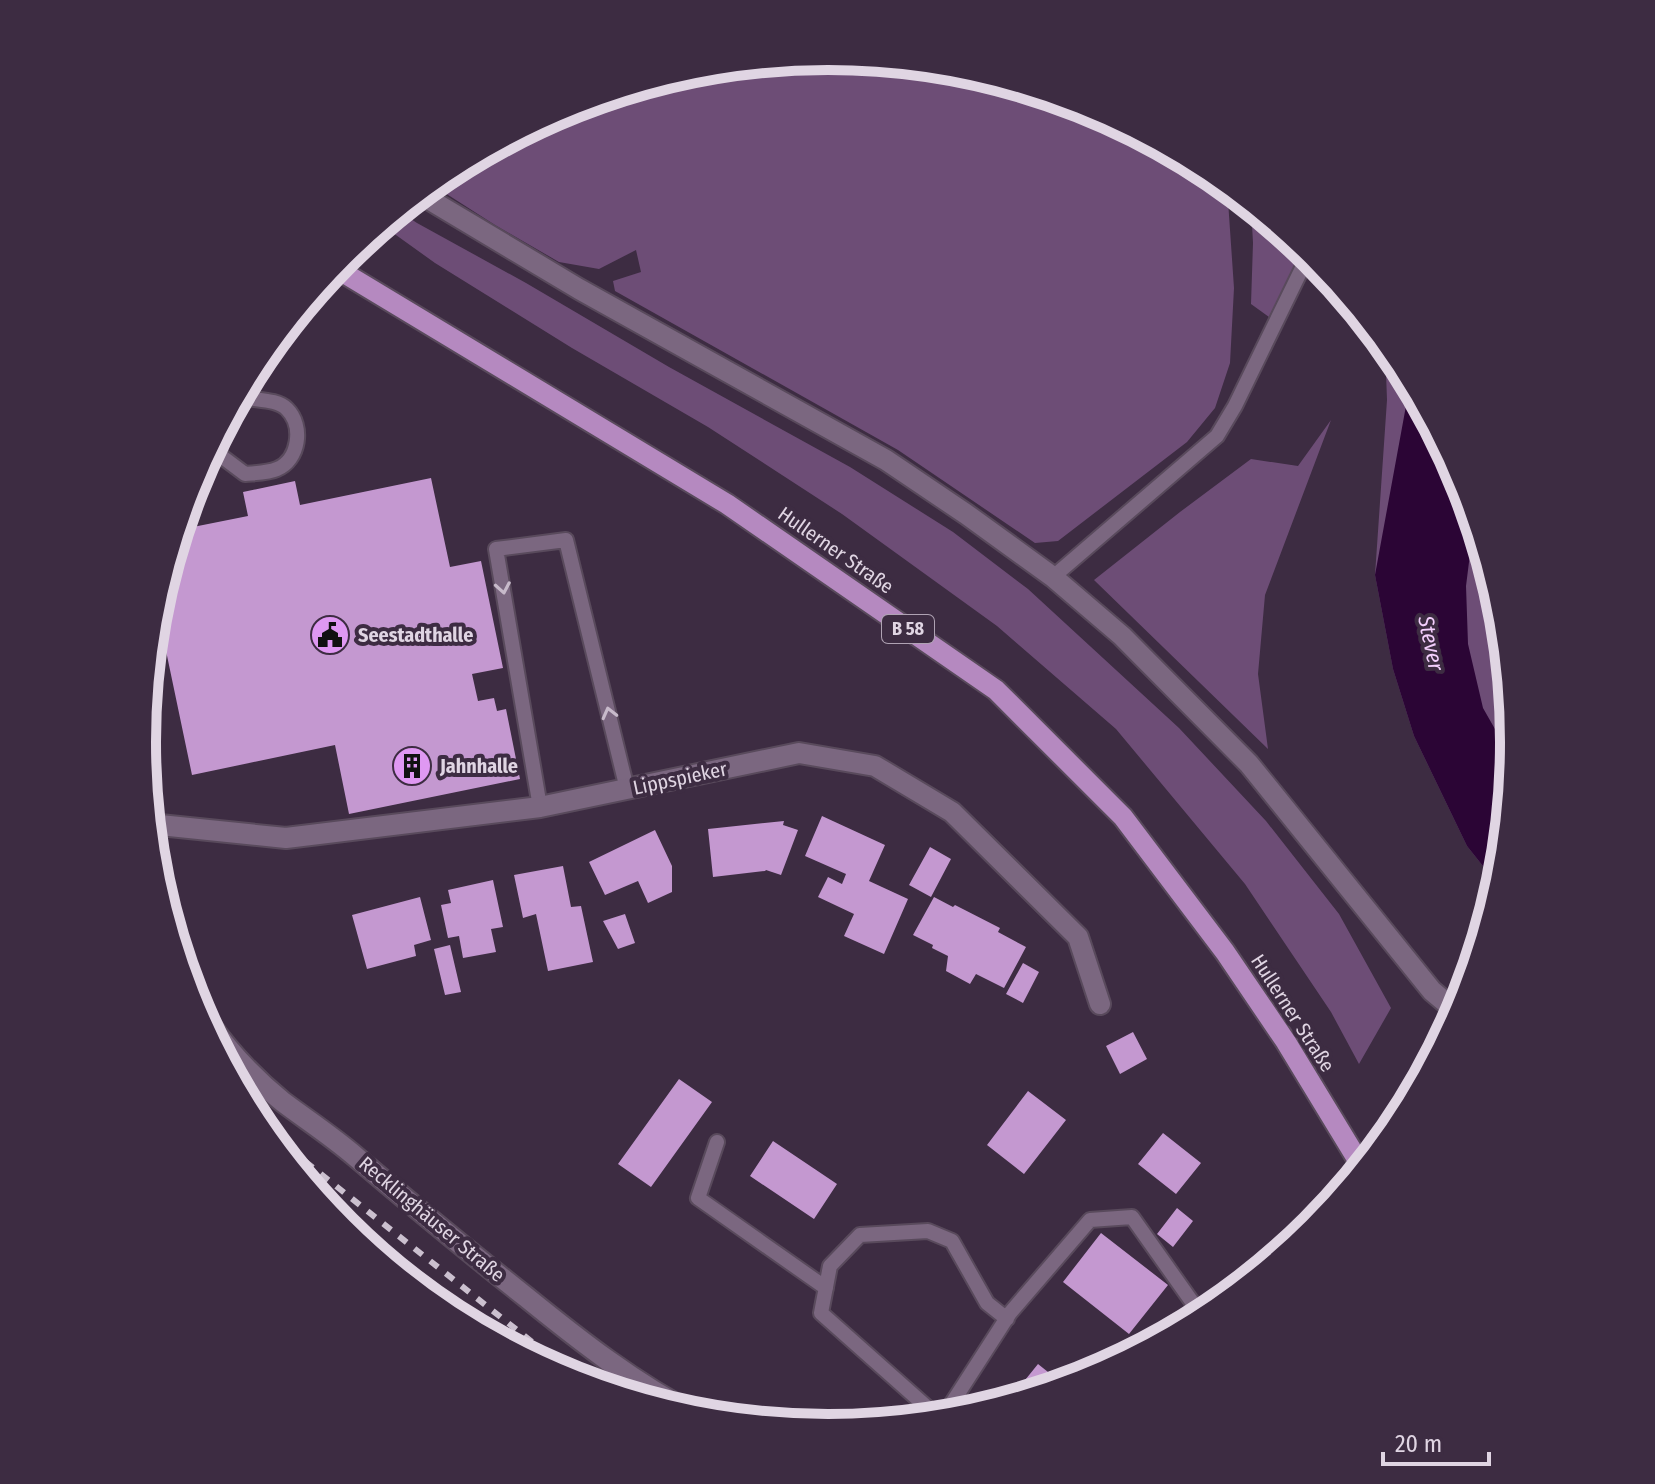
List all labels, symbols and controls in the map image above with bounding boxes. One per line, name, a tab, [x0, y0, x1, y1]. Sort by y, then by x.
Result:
street label: Hullerner Straße	[774, 501, 898, 599]
one-way arrow	[494, 581, 511, 595]
water label: Stever	[1412, 612, 1450, 674]
public building icon: Seestadthalle	[309, 614, 351, 656]
road number: B 58	[882, 615, 934, 643]
place label: Seestadthalle	[358, 623, 473, 647]
one-way arrow	[601, 707, 618, 720]
building icon: Jahnhalle	[391, 745, 433, 787]
place label: Jahnhalle	[439, 754, 518, 778]
street label: Lippspieker	[631, 756, 729, 800]
street label: Hullerner Straße	[1246, 950, 1340, 1076]
street label: Recklinghäuser Straße	[354, 1151, 510, 1287]
scale bar	[1383, 1416, 1489, 1466]
text: 20 m	[1395, 1430, 1442, 1458]

